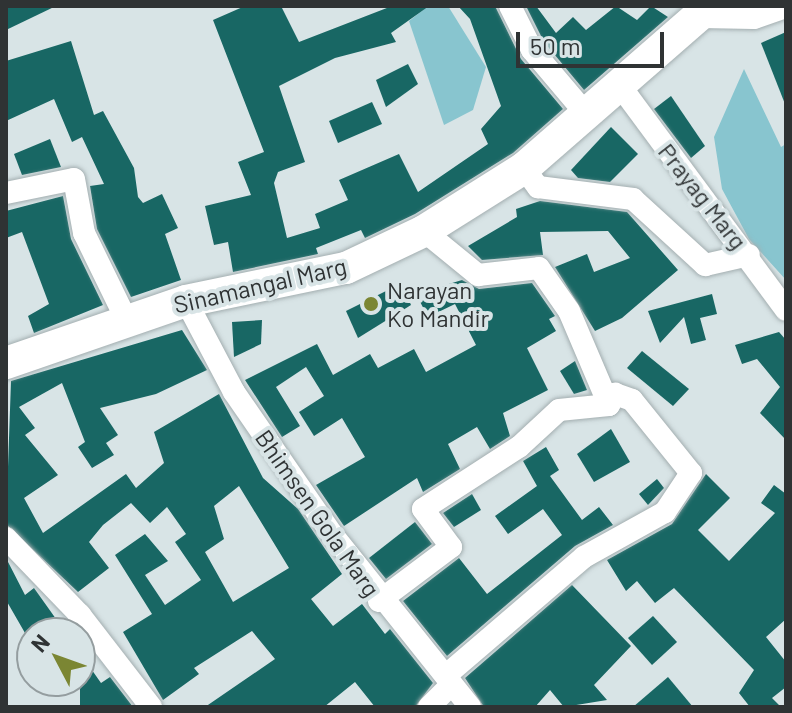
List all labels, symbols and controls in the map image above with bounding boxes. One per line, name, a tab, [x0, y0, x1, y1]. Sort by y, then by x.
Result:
scale bar	[520, 16, 668, 66]
text: 50 m	[530, 31, 581, 60]
street label: Prayag Marg	[653, 137, 753, 255]
street label: Sinamangal Marg	[171, 251, 349, 319]
place label: Narayan Ko Mandir	[387, 276, 489, 332]
marker: Narayan Ko Mandir	[362, 295, 380, 313]
street label: Bhimsen Gola Marg	[250, 424, 386, 602]
north arrow	[16, 617, 96, 697]
text: N	[25, 629, 54, 657]

